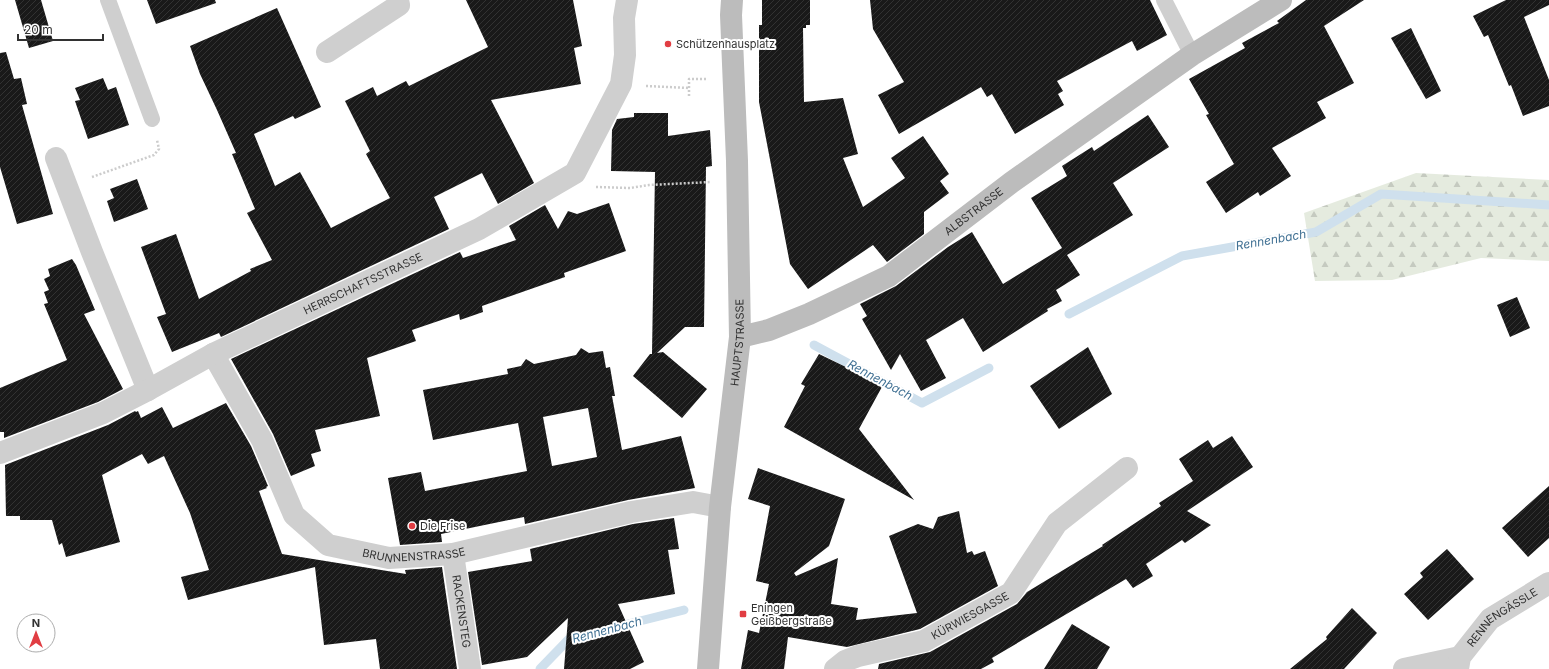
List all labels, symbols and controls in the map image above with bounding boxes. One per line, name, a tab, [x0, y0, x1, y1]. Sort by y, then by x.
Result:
scale bar	[18, 16, 103, 42]
text: 20 m	[24, 22, 53, 37]
place label: Schützenhausplatz	[676, 37, 775, 51]
marker: Schützenhausplatz	[663, 39, 673, 49]
street label: ALBSTRASSE	[941, 184, 1006, 238]
water label: Rennenbach	[1234, 226, 1307, 253]
street label: HERRSCHAFTSSTRASSE	[301, 250, 425, 318]
street label: HAUPTSTRASSE	[727, 299, 747, 387]
water label: Rennenbach	[845, 356, 915, 403]
place label: Die Frise	[420, 519, 465, 533]
marker: Die Frise	[407, 521, 417, 531]
street label: BRUNNENSTRASSE	[361, 544, 467, 566]
street label: RACKENSTEG	[449, 574, 474, 649]
street label: RENNENGÄSSLE	[1464, 585, 1540, 650]
street label: KÜRWIESGASSE	[929, 589, 1011, 643]
place label: Eningen Geißbergstraße	[751, 601, 832, 628]
marker: Eningen Geißbergstraße	[738, 609, 748, 619]
north arrow	[16, 613, 56, 653]
water label: Rennenbach	[570, 613, 643, 646]
text: N	[32, 616, 40, 630]

